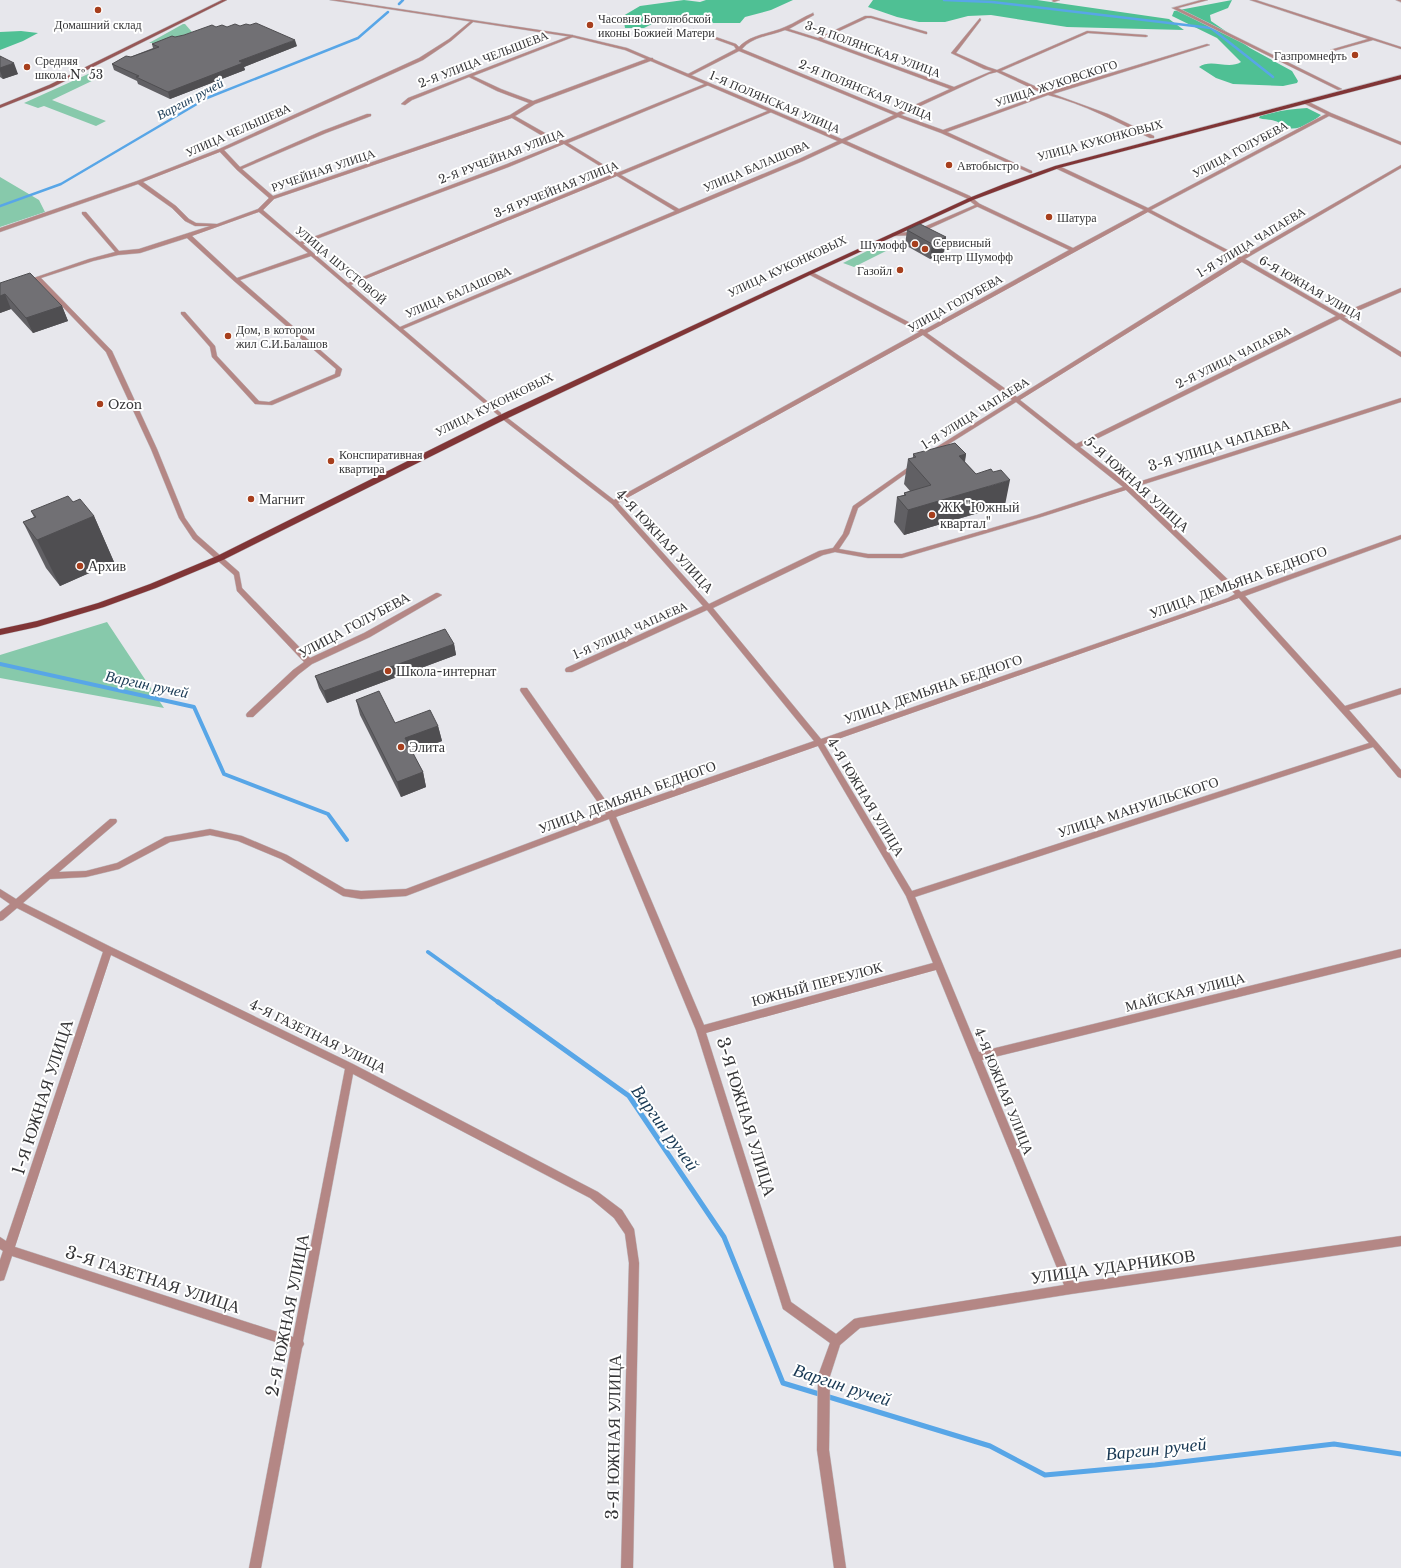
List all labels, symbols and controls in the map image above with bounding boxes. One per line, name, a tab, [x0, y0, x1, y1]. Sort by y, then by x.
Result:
marker: Домашний склад	[93, 5, 103, 15]
place label: Часовня Боголюбской иконы Божией Матери	[598, 11, 715, 40]
place label: Домашний склад	[54, 17, 142, 32]
street label: 3-Я ПОЛЯНСКАЯ УЛИЦА	[803, 17, 943, 81]
marker: Часовня Боголюбской иконы Божией Матери	[585, 20, 595, 30]
street label: 2-Я УЛИЦА ЧЕЛЫШЕВА	[416, 27, 550, 91]
place label: Газпромнефть	[1274, 48, 1348, 63]
marker: Газпромнефть	[1350, 50, 1360, 60]
place label: Средняя школа № 53	[35, 53, 103, 82]
street label: 2-Я ПОЛЯНСКАЯ УЛИЦА	[797, 56, 936, 124]
street label: УЛИЦА ЖУКОВСКОГО	[993, 56, 1119, 110]
marker: Средняя школа № 53	[22, 62, 32, 72]
street label: 1-Я ПОЛЯНСКАЯ УЛИЦА	[707, 67, 843, 137]
water label: Варгин ручей	[154, 74, 227, 124]
street label: УЛИЦА ЧЕЛЫШЕВА	[183, 100, 293, 160]
street label: УЛИЦА КУКОНКОВЫХ	[1036, 116, 1165, 164]
street label: УЛИЦА ГОЛУБЕВА	[1190, 117, 1291, 181]
street label: 2-Я РУЧЕЙНАЯ УЛИЦА	[436, 125, 566, 187]
street label: УЛИЦА БАЛАШОВА	[701, 137, 812, 195]
street label: РУЧЕЙНАЯ УЛИЦА	[269, 145, 377, 195]
street label: 3-Я РУЧЕЙНАЯ УЛИЦА	[491, 157, 621, 221]
place label: Автобыстро	[957, 158, 1019, 173]
marker: Автобыстро	[944, 160, 954, 170]
street label: 1-Я УЛИЦА ЧАПАЕВА	[1194, 203, 1308, 280]
place label: Шатура	[1057, 210, 1097, 225]
marker: Шатура	[1044, 212, 1054, 222]
street label: УЛИЦА ШУСТОВОЙ	[292, 222, 390, 308]
street label: УЛИЦА КУКОНКОВЫХ	[725, 232, 849, 300]
place label: Сервисный центр Шумофф	[933, 235, 1013, 264]
place label: Шумофф	[860, 237, 907, 252]
marker: Шумофф	[910, 239, 920, 249]
marker: Сервисный центр Шумофф	[920, 244, 930, 254]
street label: 6-Я ЮЖНАЯ УЛИЦА	[1257, 252, 1366, 324]
street label: УЛИЦА БАЛАШОВА	[403, 263, 514, 321]
place label: Газойл	[857, 263, 892, 278]
marker: Газойл	[895, 265, 905, 275]
street label: УЛИЦА ГОЛУБЕВА	[905, 271, 1005, 335]
place label: Дом, в котором жил С.И.Балашов	[235, 322, 328, 351]
street label: 2-Я УЛИЦА ЧАПАЕВА	[1173, 322, 1293, 391]
marker: Дом, в котором жил С.И.Балашов	[223, 331, 233, 341]
street label: УЛИЦА КУКОНКОВЫХ	[433, 369, 556, 439]
street label: 1-Я УЛИЦА ЧАПАЕВА	[918, 374, 1032, 452]
place label: Ozon	[108, 397, 142, 412]
marker: Ozon	[95, 399, 105, 409]
street label: 3-Я УЛИЦА ЧАПАЕВА	[1146, 415, 1293, 475]
street label: 5-Я ЮЖНАЯ УЛИЦА	[1081, 432, 1194, 537]
place label: Конспиративная квартира	[339, 447, 423, 476]
marker: Конспиративная квартира	[326, 456, 336, 466]
street label: 4-Я ЮЖНАЯ УЛИЦА	[612, 485, 718, 597]
place label: Магнит	[259, 490, 305, 508]
marker: Магнит	[246, 494, 256, 504]
place label: ЖК "Южный квартал"	[940, 498, 1020, 532]
marker: ЖК "Южный квартал"	[927, 510, 937, 520]
street label: УЛИЦА ДЕМЬЯНА БЕДНОГО	[1147, 541, 1329, 623]
place label: Архив	[88, 557, 127, 575]
marker: Архив	[75, 561, 85, 571]
street label: УЛИЦА ГОЛУБЕВА	[295, 588, 414, 662]
street label: 1-Я УЛИЦА ЧАПАЕВА	[570, 598, 690, 662]
street label: УЛИЦА ДЕМЬЯНА БЕДНОГО	[841, 650, 1025, 728]
place label: Школа-интернат	[396, 662, 497, 680]
water label: Варгин ручей	[104, 666, 191, 702]
marker: Школа-интернат	[383, 666, 393, 676]
street label: 4-Я ЮЖНАЯ УЛИЦА	[823, 734, 909, 861]
place label: Элита	[409, 738, 446, 756]
marker: Элита	[396, 742, 406, 752]
street label: УЛИЦА ДЕМЬЯНА БЕДНОГО	[536, 756, 718, 838]
street label: УЛИЦА МАНУИЛЬСКОГО	[1055, 772, 1221, 842]
street label: ЮЖНЫЙ ПЕРЕУЛОК	[750, 958, 885, 1010]
street label: МАЙСКАЯ УЛИЦА	[1123, 968, 1248, 1016]
street label: 4-Я ГАЗЕТНАЯ УЛИЦА	[247, 995, 390, 1077]
street label: 1-Я ЮЖНАЯ УЛИЦА	[8, 1016, 78, 1177]
street label: 4-Я ЮЖНАЯ УЛИЦА	[970, 1025, 1038, 1158]
street label: 3-Я ЮЖНАЯ УЛИЦА	[712, 1035, 780, 1200]
water label: Варгин ручей	[626, 1081, 704, 1175]
street label: 2-Я ЮЖНАЯ УЛИЦА	[262, 1231, 314, 1398]
street label: 3-Я ГАЗЕТНАЯ УЛИЦА	[63, 1242, 244, 1318]
street label: УЛИЦА УДАРНИКОВ	[1029, 1245, 1197, 1289]
street label: 3-Я ЮЖНАЯ УЛИЦА	[602, 1353, 626, 1520]
water label: Варгин ручей	[790, 1359, 894, 1411]
water label: Варгин ручей	[1105, 1433, 1207, 1465]

